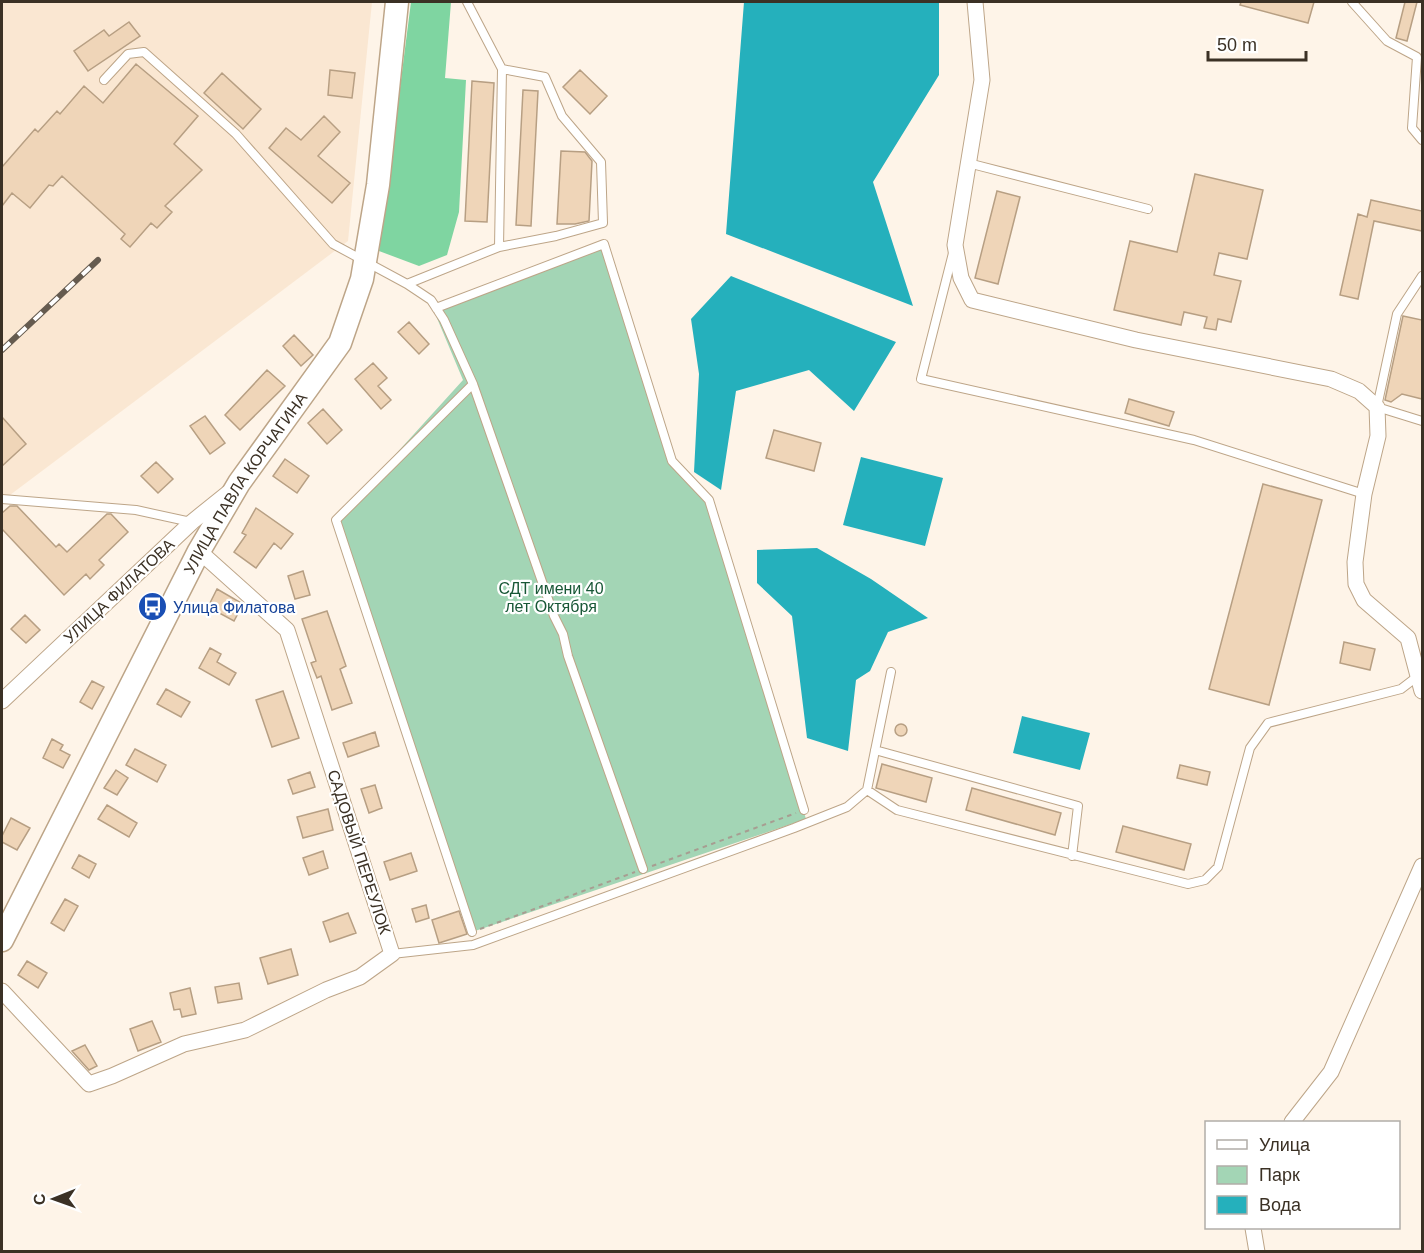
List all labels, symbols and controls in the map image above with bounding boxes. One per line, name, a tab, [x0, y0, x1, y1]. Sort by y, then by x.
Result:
scale bar	[1208, 24, 1306, 62]
text: 50 m	[1217, 35, 1257, 55]
street label: УЛИЦА ПАВЛА КОРЧАГИНА	[180, 389, 310, 577]
street label: УЛИЦА ФИЛАТОВА	[60, 535, 178, 646]
park label: СДТ имени 40 лет Октября	[498, 580, 604, 615]
bus stop icon: Улица Филатова	[136, 591, 168, 623]
place label: Улица Филатова	[173, 599, 295, 616]
street label: САДОВЫЙ ПЕРЕУЛОК	[324, 767, 395, 937]
legend	[1205, 1121, 1400, 1229]
text: Улица	[1259, 1135, 1311, 1155]
text: Парк	[1259, 1165, 1300, 1185]
north arrow	[24, 1169, 84, 1229]
text: С	[31, 1193, 48, 1205]
text: Вода	[1259, 1195, 1302, 1215]

